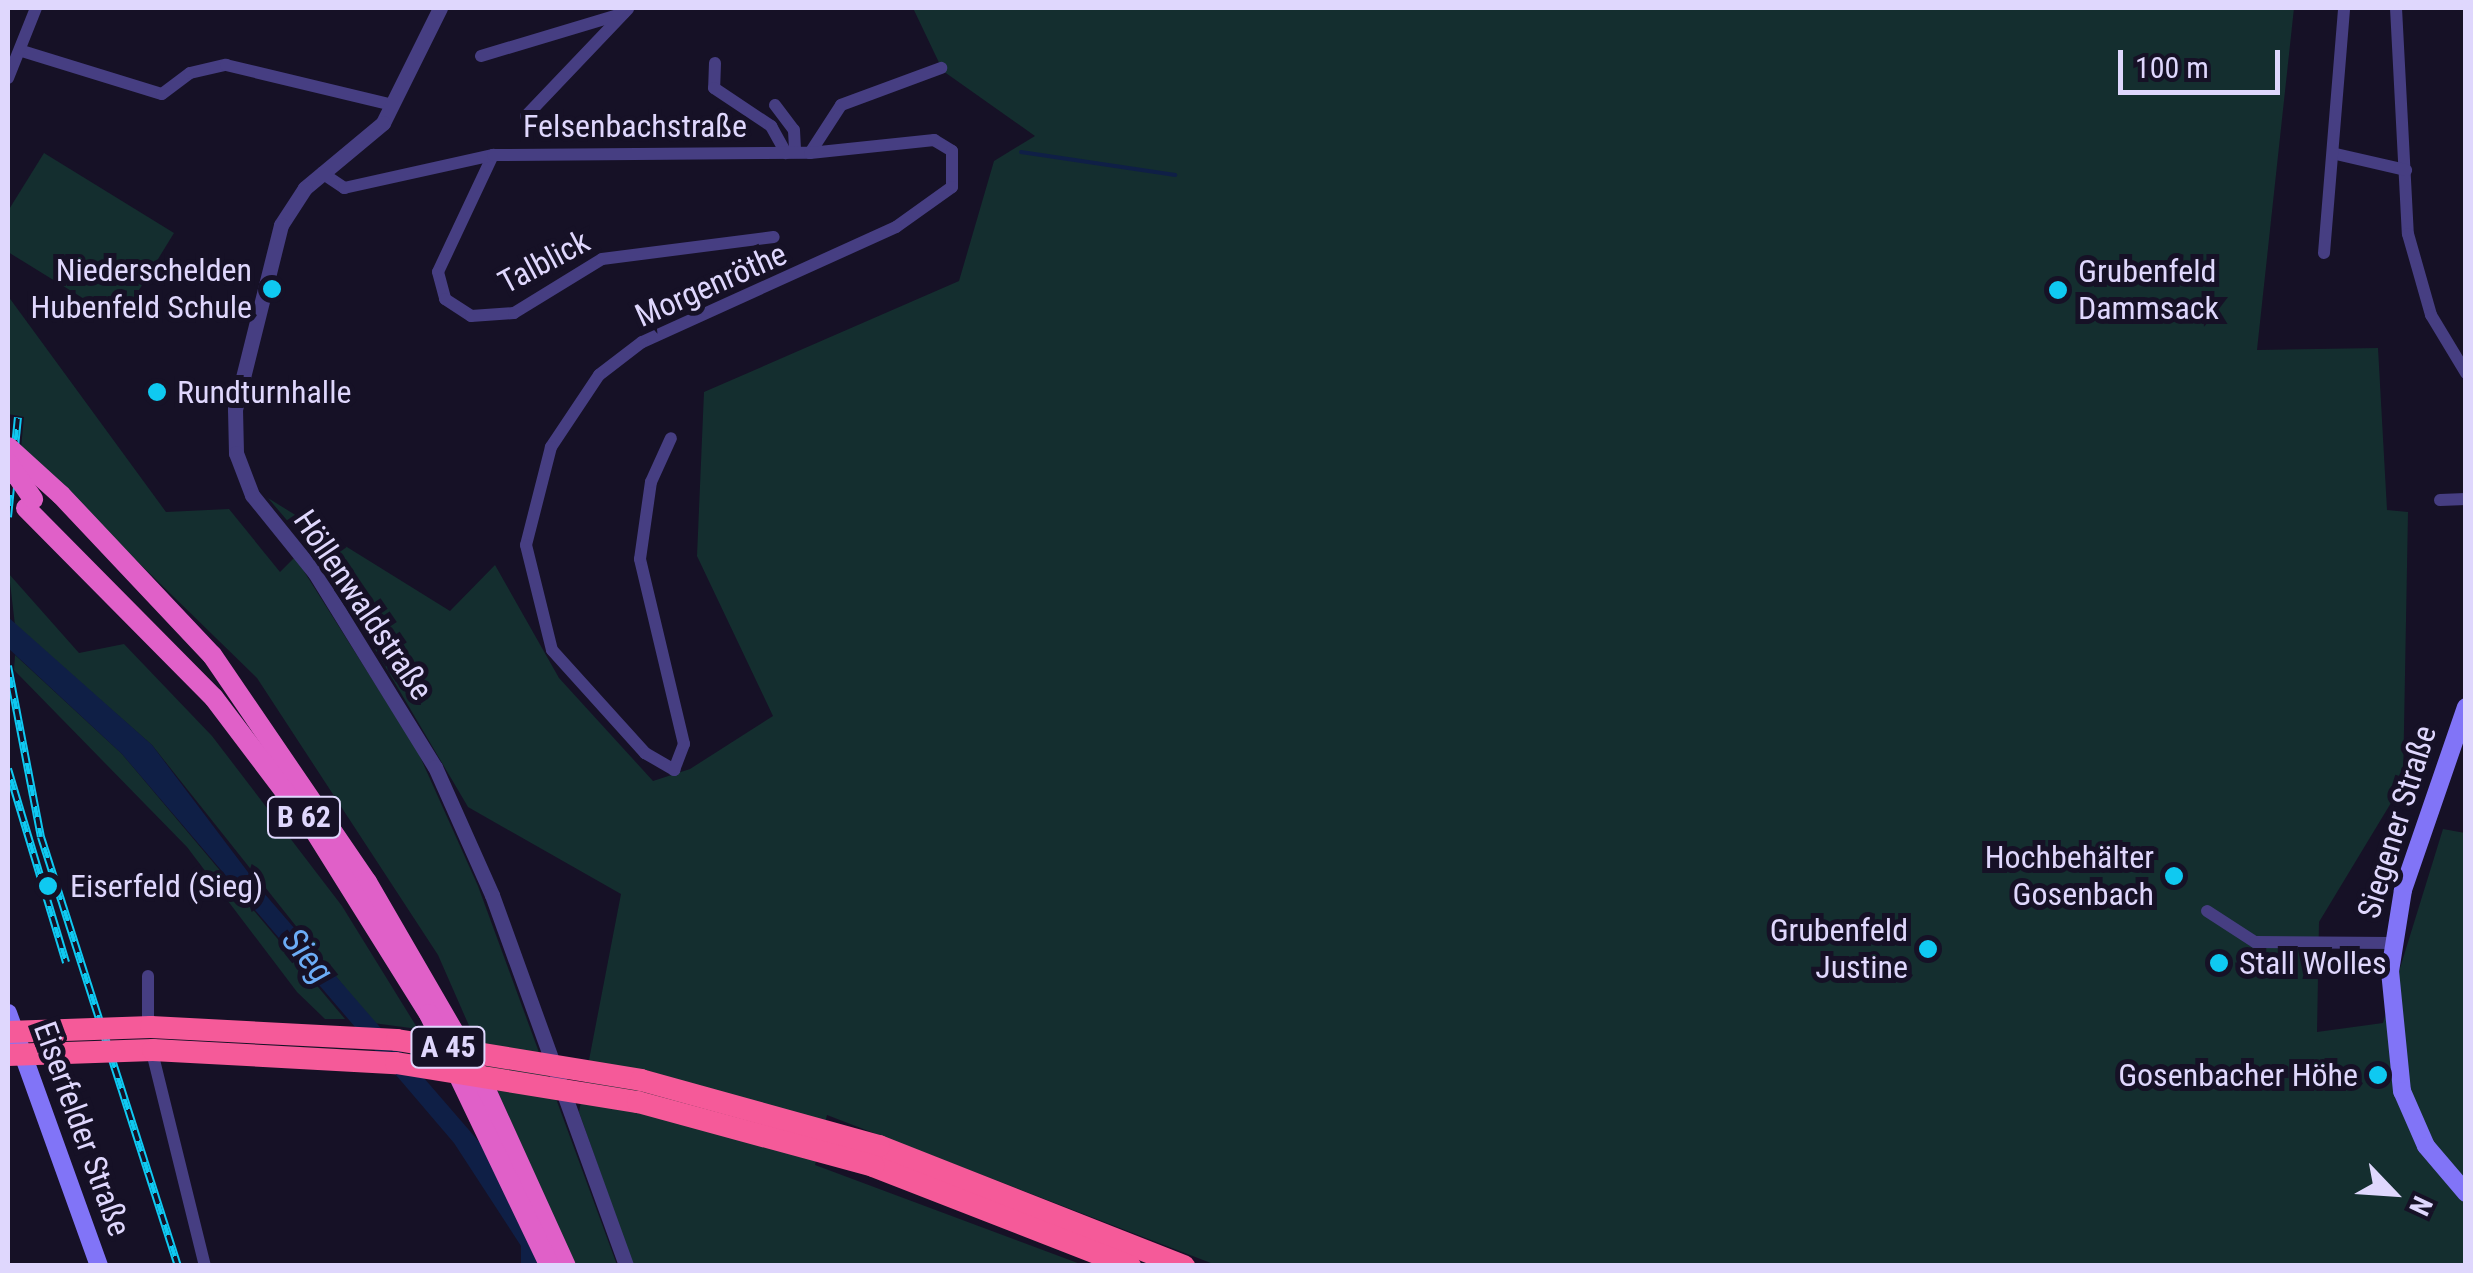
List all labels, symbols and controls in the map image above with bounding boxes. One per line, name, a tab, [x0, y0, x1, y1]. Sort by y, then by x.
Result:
scale bar	[2123, 30, 2286, 92]
text: 100 m	[2135, 50, 2209, 85]
street label: Felsenbachstraße	[523, 107, 747, 145]
street label: Talblick	[492, 222, 596, 302]
street label: Morgenröthe	[629, 235, 793, 335]
place label: Niederschelden Hubenfeld Schule	[30, 252, 252, 327]
place label: Grubenfeld Dammsack	[2078, 253, 2219, 328]
marker: Niederschelden Hubenfeld Schule	[261, 278, 283, 300]
marker: Grubenfeld Dammsack	[2047, 279, 2069, 301]
place label: Rundturnhalle	[177, 373, 351, 411]
marker: Rundturnhalle	[146, 381, 168, 403]
street label: Höllenwaldstraße	[285, 503, 441, 707]
street label: Siegener Straße	[2349, 721, 2445, 923]
road number: B 62	[266, 792, 342, 842]
place label: Hochbehälter Gosenbach	[1985, 839, 2154, 914]
marker: Hochbehälter Gosenbach	[2163, 865, 2185, 887]
place label: Eiserfeld (Sieg)	[70, 867, 263, 905]
marker: Eiserfeld (Sieg)	[35, 873, 61, 899]
place label: Grubenfeld Justine	[1770, 912, 1908, 987]
water label: Sieg	[272, 920, 342, 992]
marker: Grubenfeld Justine	[1917, 938, 1939, 960]
place label: Stall Wolles	[2239, 944, 2387, 982]
marker: Stall Wolles	[2208, 952, 2230, 974]
street label: Eiserfelder Straße	[25, 1017, 139, 1241]
road number: A 45	[408, 1022, 488, 1072]
place label: Gosenbacher Höhe	[2118, 1056, 2358, 1094]
marker: Gosenbacher Höhe	[2367, 1064, 2389, 1086]
north arrow	[2343, 1143, 2443, 1243]
text: N	[2402, 1191, 2439, 1221]

